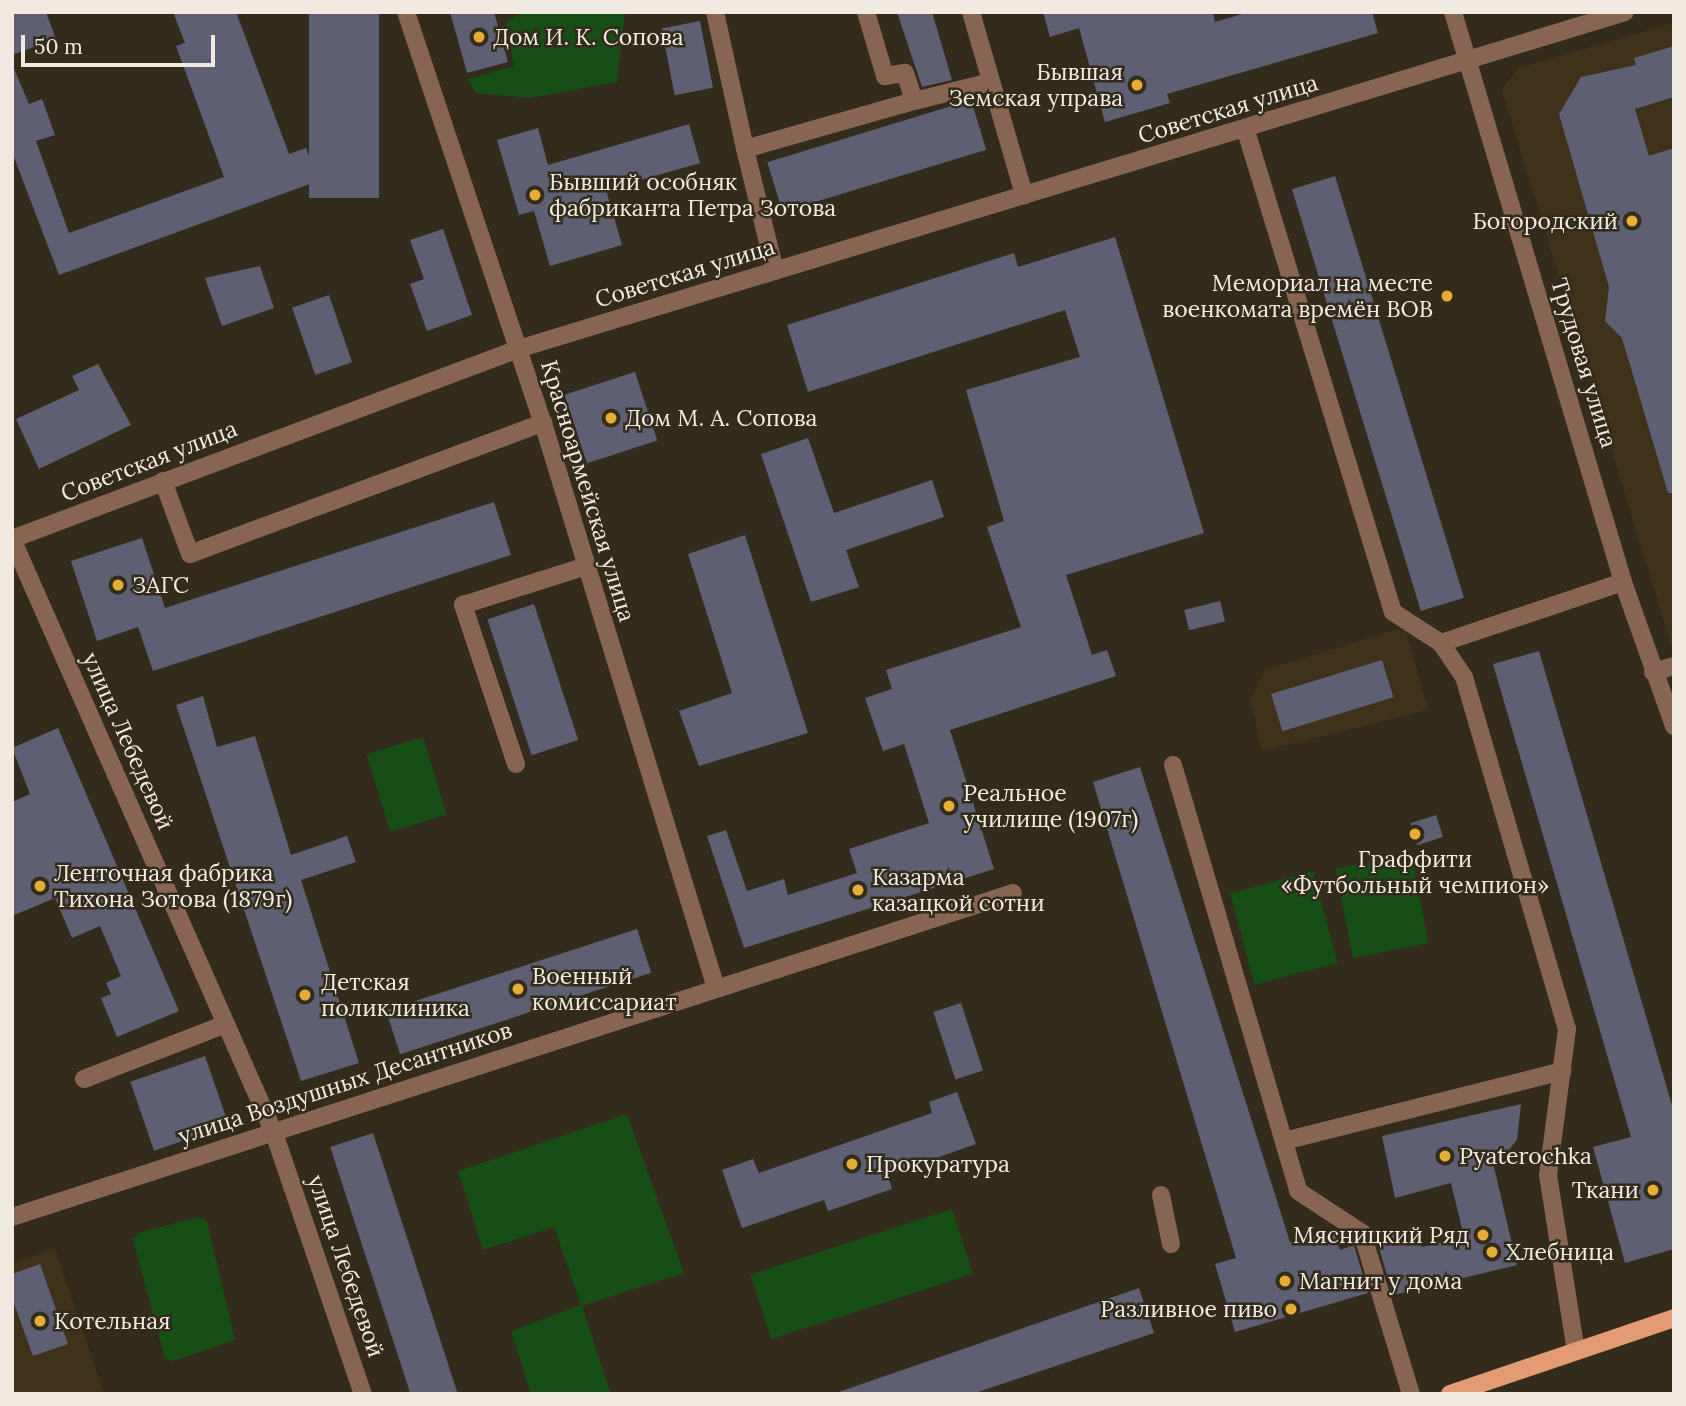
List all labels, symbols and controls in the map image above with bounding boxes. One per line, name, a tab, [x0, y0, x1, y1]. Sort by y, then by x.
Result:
scale bar	[24, 21, 219, 65]
place label: Дом И. К. Сопова	[493, 23, 684, 51]
marker: Дом И. К. Сопова	[471, 29, 487, 45]
text: 50 m	[34, 33, 83, 60]
place label: Бывшая Земская управа	[949, 58, 1123, 112]
street label: Советская улица	[1135, 69, 1321, 149]
marker: Бывшая Земская управа	[1129, 77, 1145, 93]
place label: Бывший особняк фабриканта Петра Зотова	[549, 168, 836, 222]
marker: Бывший особняк фабриканта Петра Зотова	[527, 187, 543, 203]
place label: Богородский	[1473, 207, 1618, 235]
marker: Богородский	[1624, 213, 1640, 229]
street label: Советская улица	[592, 233, 778, 313]
place label: Мемориал на месте военкомата времён ВОВ	[1162, 269, 1433, 323]
street label: Трудовая улица	[1545, 275, 1623, 451]
marker: Мемориал на месте военкомата времён ВОВ	[1439, 288, 1455, 304]
street label: Красноармейская улица	[535, 357, 641, 625]
place label: Дом М. А. Сопова	[625, 404, 817, 432]
marker: Дом М. А. Сопова	[603, 410, 619, 426]
street label: Советская улица	[57, 415, 241, 507]
place label: ЗАГС	[132, 571, 189, 599]
marker: ЗАГС	[110, 577, 126, 593]
street label: улица Лебедевой	[77, 648, 179, 834]
place label: Реальное училище (1907г)	[963, 779, 1138, 833]
marker: Реальное училище (1907г)	[941, 798, 957, 814]
marker: Граффити «Футбольный чемпион»	[1407, 826, 1423, 842]
place label: Граффити «Футбольный чемпион»	[1281, 845, 1549, 899]
place label: Ленточная фабрика Тихона Зотова (1879г)	[54, 859, 292, 913]
place label: Казарма казацкой сотни	[872, 863, 1045, 917]
marker: Ленточная фабрика Тихона Зотова (1879г)	[32, 878, 48, 894]
marker: Казарма казацкой сотни	[850, 882, 866, 898]
place label: Военный комиссариат	[532, 962, 677, 1016]
place label: Детская поликлиника	[321, 968, 470, 1022]
marker: Военный комиссариат	[510, 981, 526, 997]
marker: Детская поликлиника	[295, 985, 315, 1005]
street label: улица Воздушных Десантников	[175, 1016, 515, 1150]
place label: Pyaterochka	[1459, 1142, 1592, 1170]
marker: Pyaterochka	[1437, 1148, 1453, 1164]
place label: Прокуратура	[866, 1150, 1010, 1178]
marker: Прокуратура	[844, 1156, 860, 1172]
street label: улица Лебедевой	[302, 1171, 390, 1361]
place label: Ткани	[1572, 1176, 1639, 1204]
marker: Ткани	[1645, 1182, 1661, 1198]
place label: Мясницкий Ряд	[1293, 1221, 1469, 1249]
marker: Мясницкий Ряд	[1475, 1227, 1491, 1243]
place label: Хлебница	[1506, 1238, 1614, 1266]
marker: Хлебница	[1484, 1244, 1500, 1260]
place label: Магнит у дома	[1299, 1267, 1462, 1295]
marker: Магнит у дома	[1277, 1273, 1293, 1289]
place label: Разливное пиво	[1100, 1295, 1277, 1323]
marker: Разливное пиво	[1283, 1301, 1299, 1317]
place label: Котельная	[54, 1307, 171, 1335]
marker: Котельная	[32, 1313, 48, 1329]

